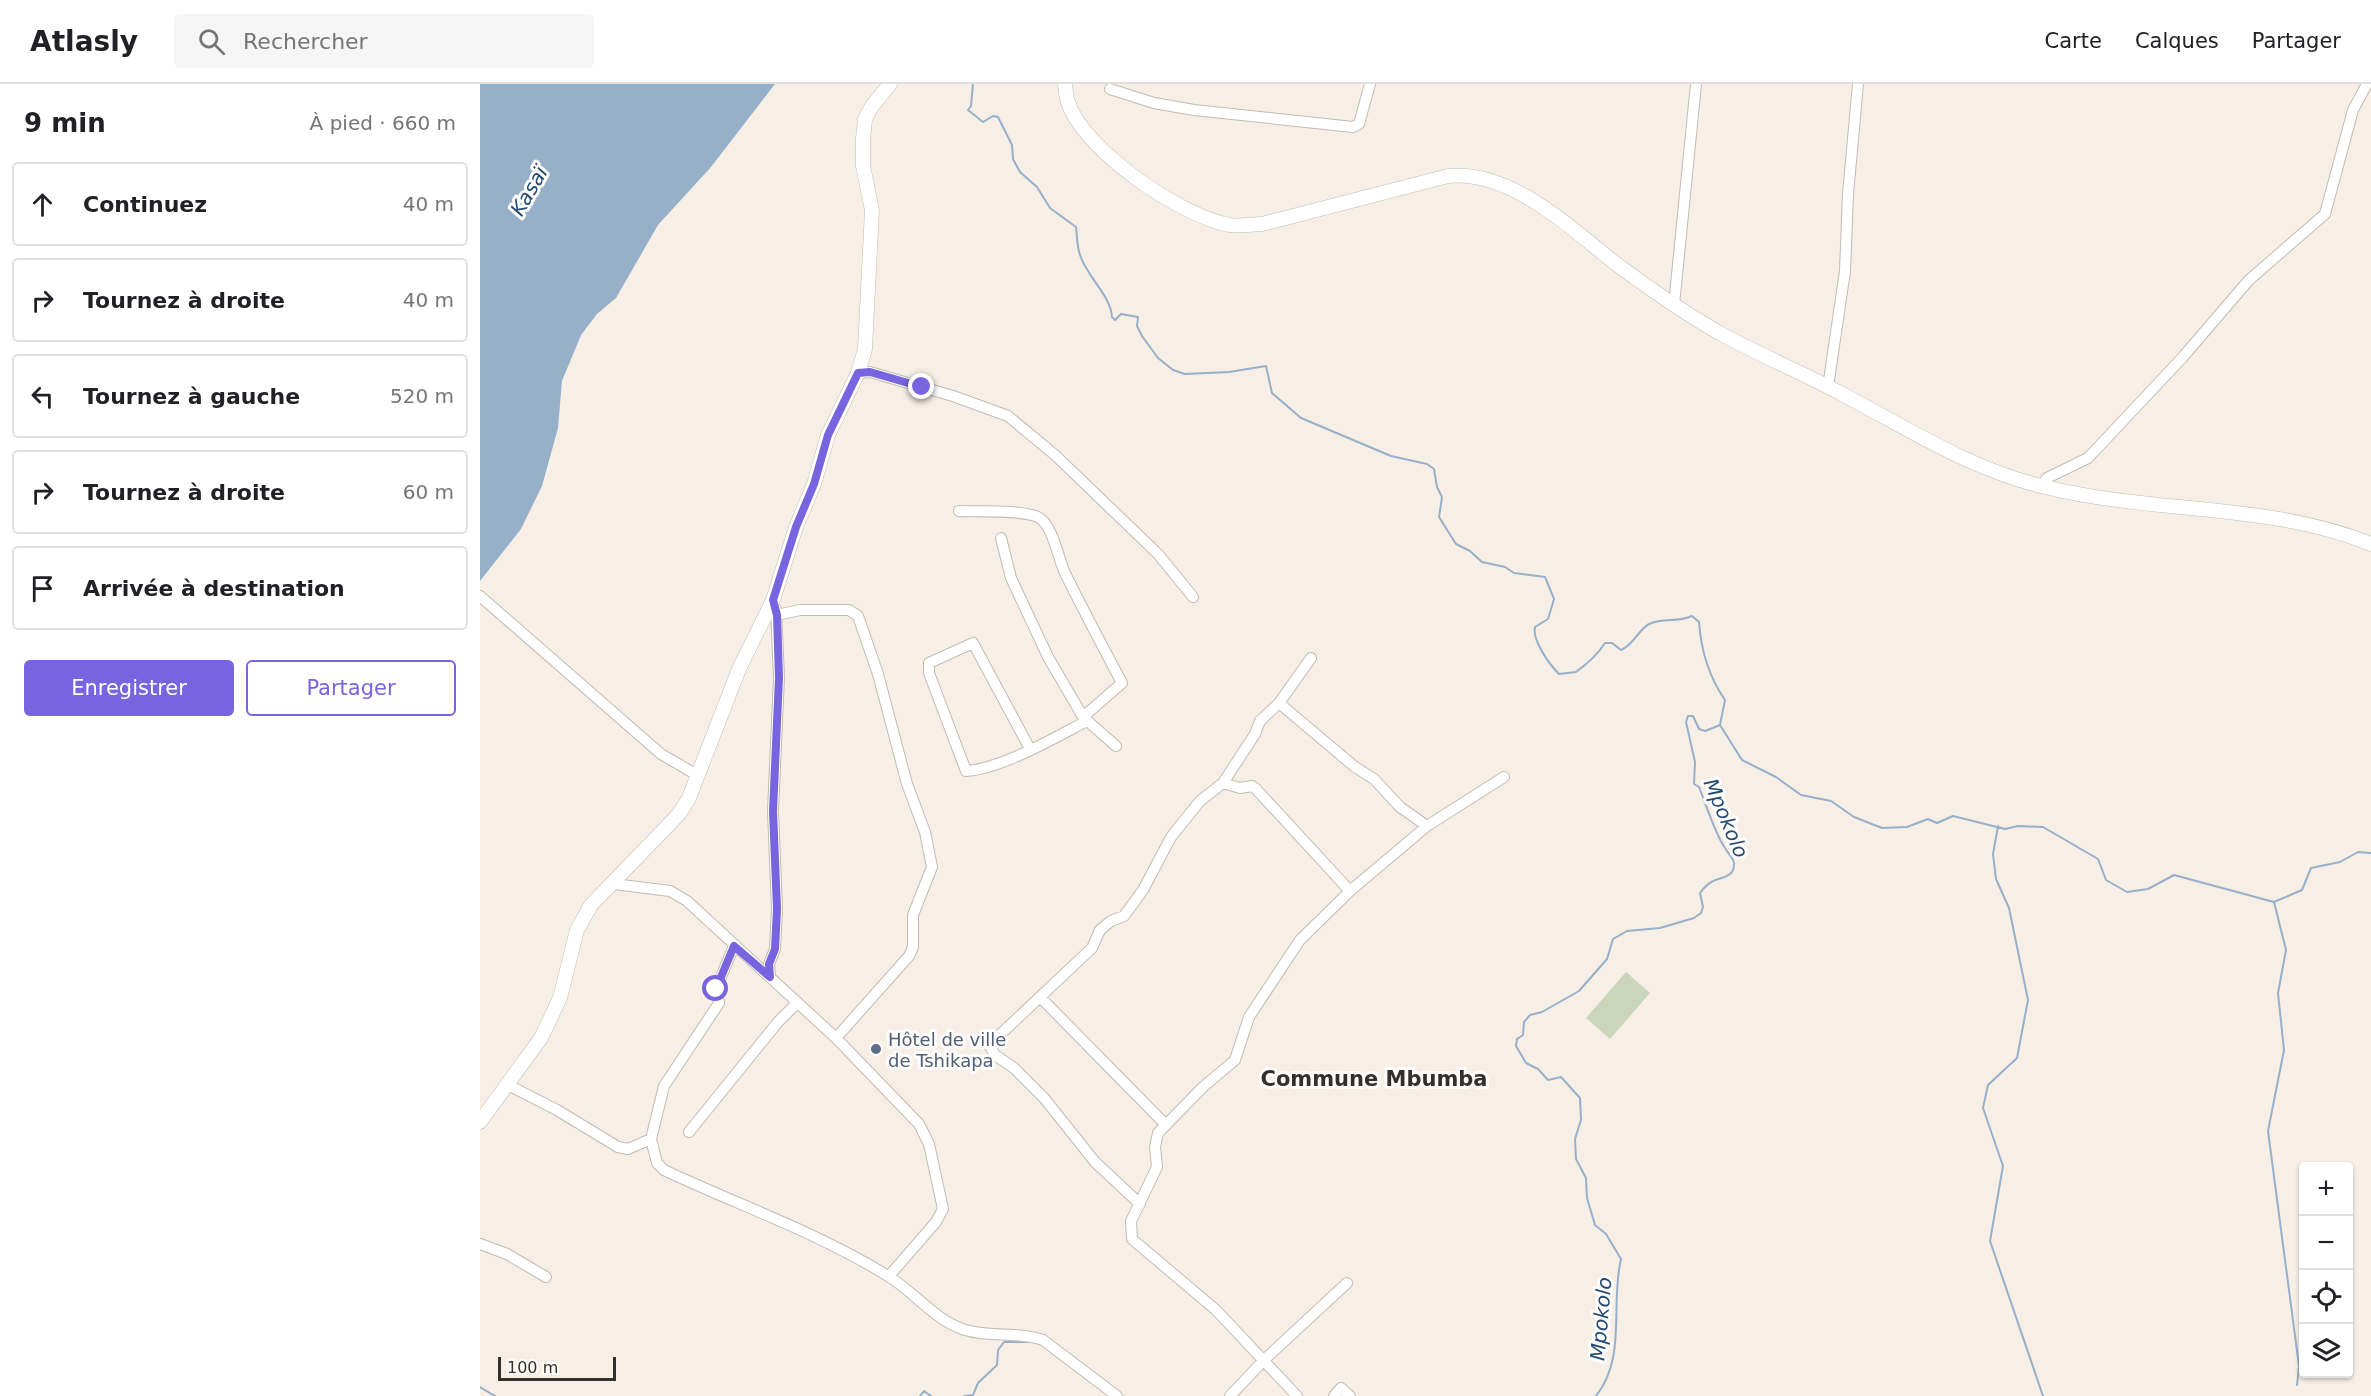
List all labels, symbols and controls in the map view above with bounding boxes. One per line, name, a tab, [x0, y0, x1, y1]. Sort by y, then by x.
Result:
search box	[174, 14, 594, 68]
text: Atlasly	[30, 25, 138, 58]
icon: search	[195, 25, 228, 58]
text: Rechercher	[243, 29, 368, 54]
text: Carte	[2045, 29, 2102, 53]
text: Calques	[2135, 29, 2219, 53]
text: Partager	[2252, 29, 2341, 53]
text: 9 min	[24, 108, 106, 138]
text: À pied · 660 m	[310, 111, 456, 135]
water label: Kasaï	[505, 160, 554, 220]
icon: ahead	[26, 188, 59, 221]
text: Continuez	[83, 192, 207, 217]
text: 40 m	[403, 192, 454, 216]
icon: right	[26, 284, 59, 317]
text: Tournez à droite	[83, 288, 285, 313]
text: 40 m	[403, 288, 454, 312]
route end	[908, 373, 934, 399]
icon: left	[26, 380, 59, 413]
text: Tournez à gauche	[83, 384, 300, 409]
text: 520 m	[390, 384, 454, 408]
icon: right	[26, 476, 59, 509]
text: Tournez à droite	[83, 480, 285, 505]
text: 60 m	[403, 480, 454, 504]
icon: arrive	[26, 572, 59, 605]
text: Arrivée à destination	[83, 576, 345, 601]
button: Enregistrer	[24, 660, 234, 716]
button: Partager	[246, 660, 456, 716]
water label: Mpokolo	[1699, 775, 1753, 861]
route start	[702, 975, 728, 1001]
place label: Hôtel de ville de Tshikapa	[888, 1029, 1006, 1071]
marker: Hôtel de ville de Tshikapa	[869, 1042, 883, 1056]
district label: Commune Mbumba	[1260, 1067, 1488, 1091]
map controls	[2299, 1162, 2353, 1378]
button: +	[2299, 1162, 2353, 1216]
button: −	[2299, 1216, 2353, 1270]
button: locate	[2299, 1270, 2353, 1324]
water label: Mpokolo	[1585, 1276, 1617, 1362]
button: layers	[2299, 1324, 2353, 1378]
scale bar	[498, 1354, 616, 1382]
text: 100 m	[507, 1358, 558, 1377]

